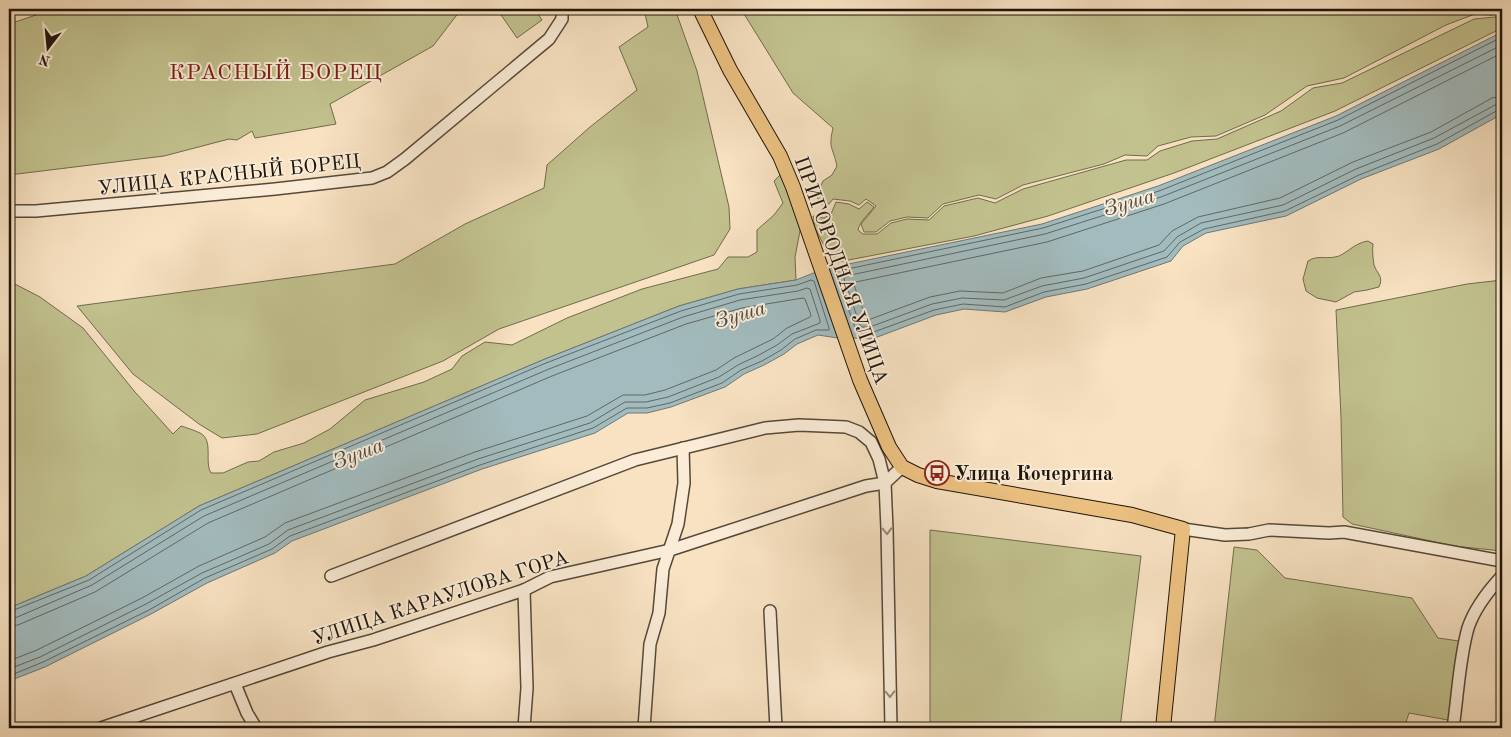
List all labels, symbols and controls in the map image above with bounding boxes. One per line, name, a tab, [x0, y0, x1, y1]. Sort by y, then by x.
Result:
north arrow	[22, 22, 72, 72]
text: N	[37, 51, 52, 68]
district label: КРАСНЫЙ БОРЕЦ	[169, 58, 383, 84]
street label: УЛИЦА КРАСНЫЙ БОРЕЦ	[96, 149, 362, 200]
street label: ПРИГОРОДНАЯ УЛИЦА	[790, 154, 891, 387]
water label: Зуша	[1101, 185, 1157, 221]
water label: Зуша	[712, 297, 768, 333]
water label: Зуша	[330, 434, 387, 474]
bus stop icon: Улица Кочергина	[924, 460, 950, 486]
place label: Улица Кочергина	[954, 465, 1113, 485]
one-way arrow	[882, 528, 892, 536]
street label: УЛИЦА КАРАУЛОВА ГОРА	[310, 548, 571, 650]
one-way arrow	[885, 690, 895, 698]

